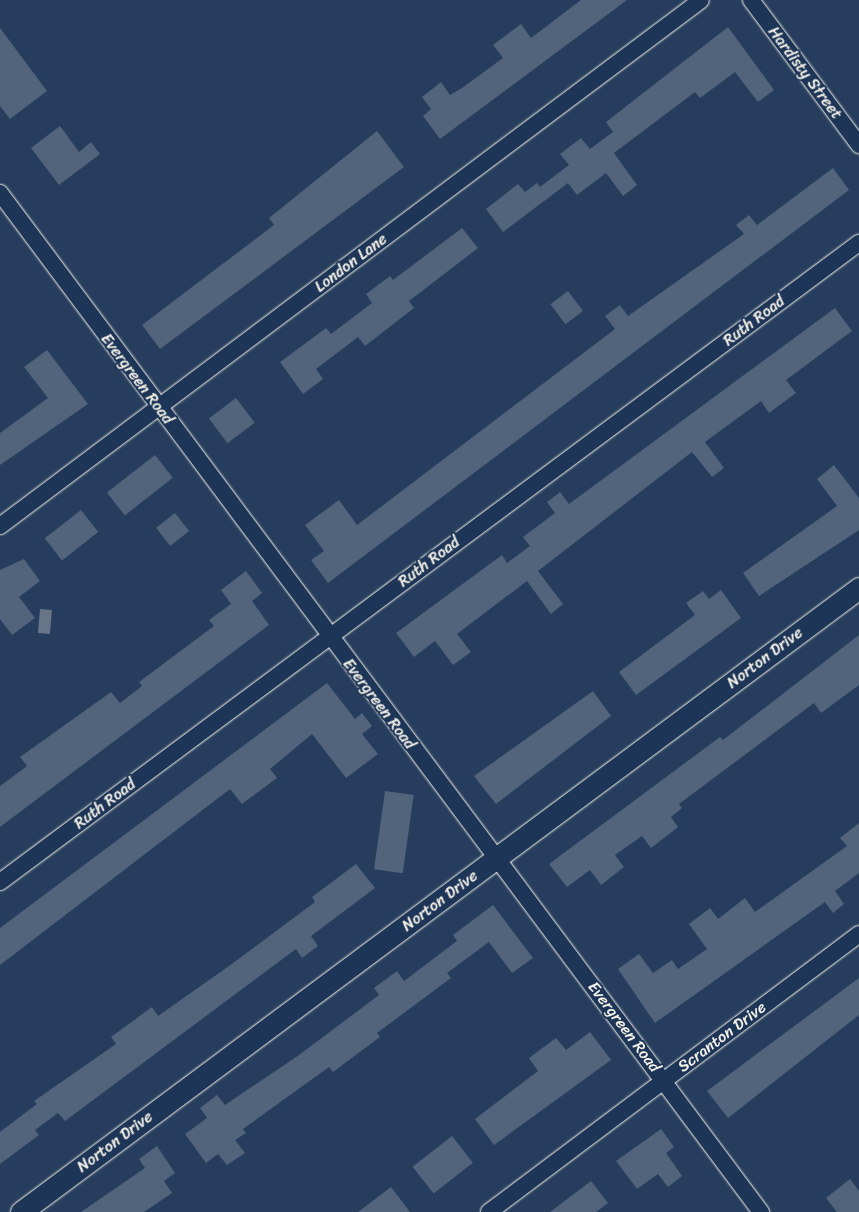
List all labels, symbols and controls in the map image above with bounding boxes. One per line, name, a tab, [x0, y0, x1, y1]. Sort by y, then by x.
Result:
street label: Hardisty Street	[764, 23, 846, 123]
street label: London Lane	[311, 230, 391, 296]
street label: Ruth Road	[719, 292, 789, 350]
street label: Evergreen Road	[97, 330, 177, 428]
street label: Ruth Road	[394, 533, 464, 591]
street label: Norton Drive	[723, 623, 807, 693]
street label: Evergreen Road	[339, 655, 419, 753]
street label: Ruth Road	[70, 775, 140, 833]
street label: Norton Drive	[398, 866, 482, 936]
street label: Evergreen Road	[584, 978, 664, 1076]
street label: Scranton Drive	[674, 998, 770, 1076]
street label: Norton Drive	[73, 1107, 157, 1177]

